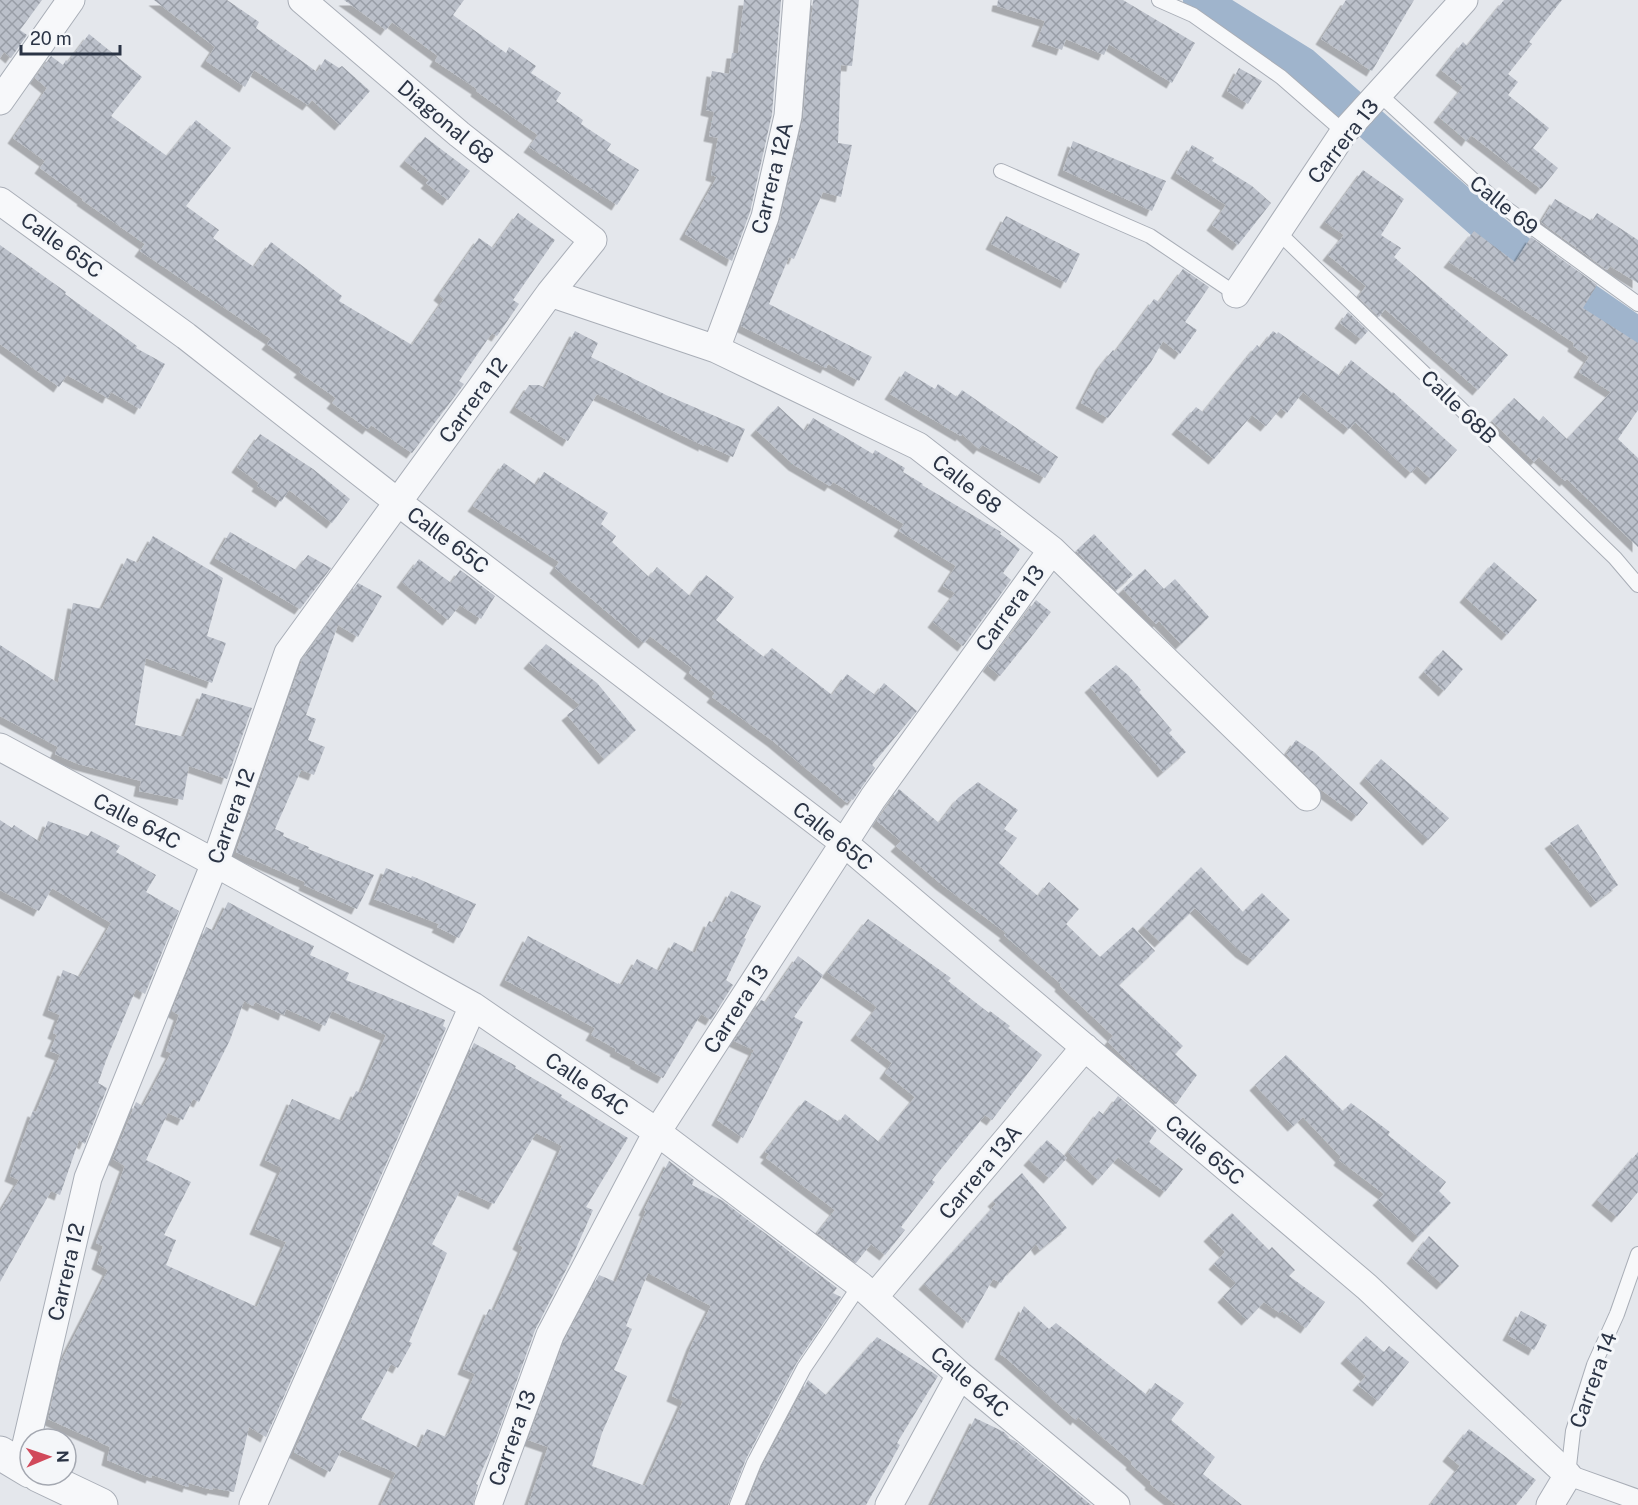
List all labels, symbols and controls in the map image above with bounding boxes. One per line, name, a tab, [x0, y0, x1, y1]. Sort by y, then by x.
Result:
scale bar	[21, 18, 120, 56]
text: 20 m	[30, 28, 72, 49]
street label: Diagonal 68	[393, 75, 499, 169]
street label: Carrera 13	[1302, 94, 1384, 188]
street label: Carrera 12A	[746, 119, 798, 237]
street label: Calle 69	[1465, 170, 1543, 240]
street label: Calle 65C	[16, 207, 108, 283]
street label: Carrera 12	[434, 352, 512, 448]
street label: Calle 68B	[1416, 365, 1502, 449]
street label: Calle 68	[927, 449, 1007, 519]
street label: Calle 65C	[402, 501, 494, 579]
street label: Carrera 13	[970, 560, 1050, 656]
street label: Carrera 12	[202, 765, 260, 867]
street label: Calle 64C	[89, 788, 185, 854]
street label: Calle 65C	[788, 796, 878, 876]
street label: Carrera 13	[698, 960, 774, 1058]
street label: Calle 64C	[540, 1047, 634, 1121]
street label: Calle 65C	[1160, 1110, 1250, 1190]
street label: Carrera 13A	[933, 1120, 1027, 1224]
street label: Carrera 12	[43, 1221, 89, 1323]
street label: Carrera 14	[1564, 1329, 1622, 1431]
street label: Calle 64C	[926, 1341, 1014, 1423]
street label: Carrera 13	[483, 1387, 541, 1489]
north arrow	[18, 1427, 78, 1487]
text: N	[53, 1450, 72, 1463]

